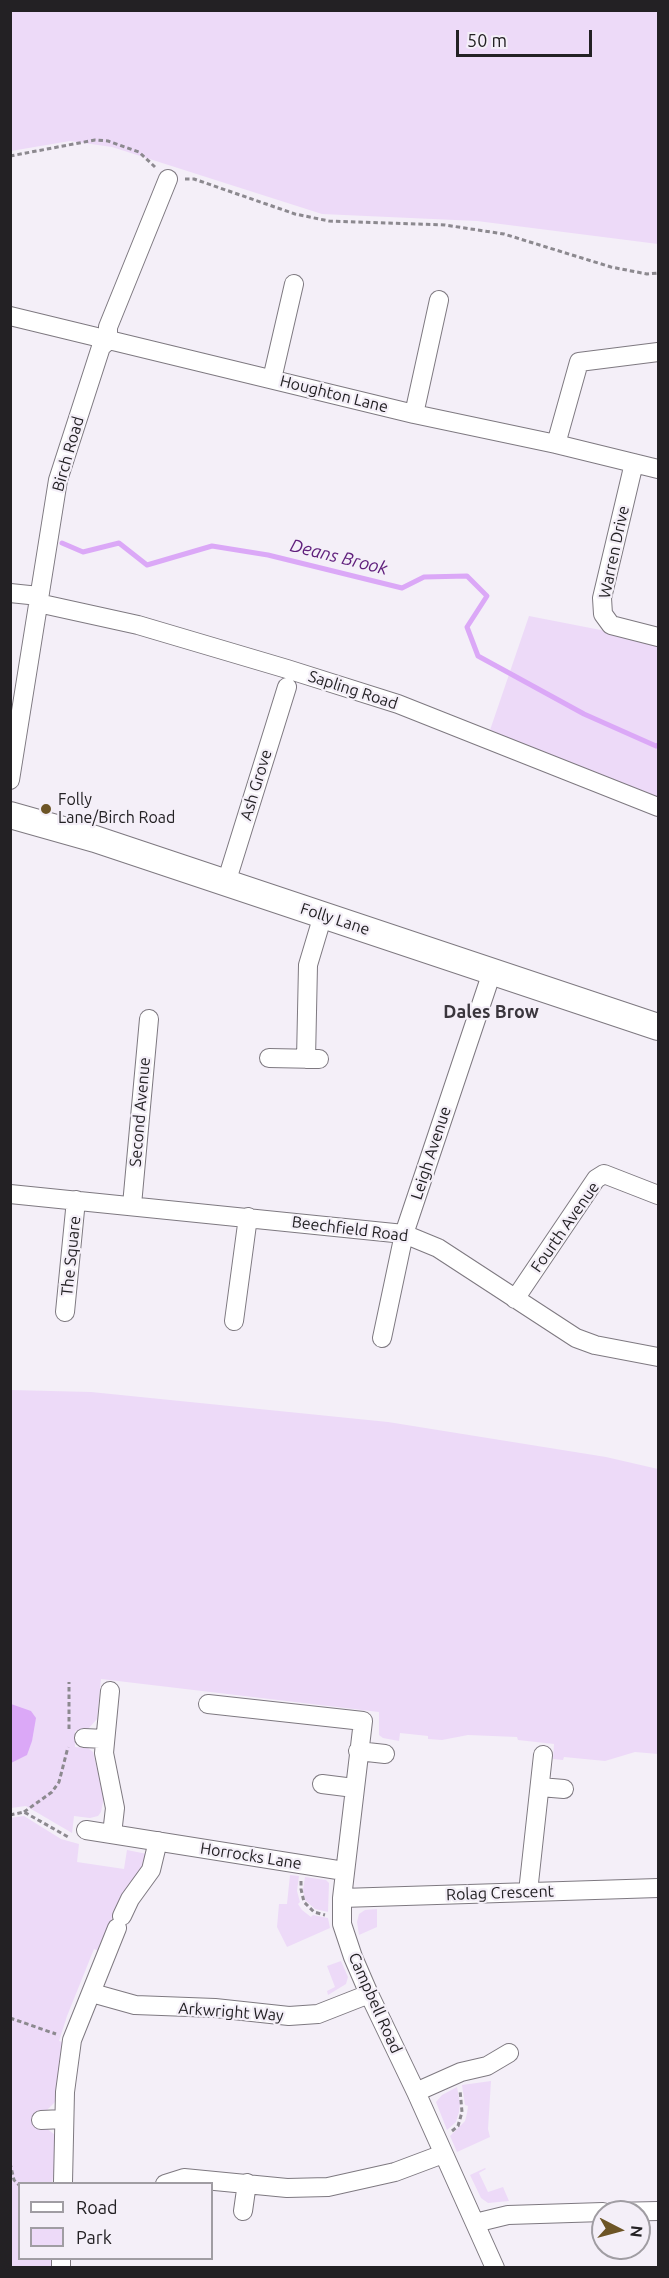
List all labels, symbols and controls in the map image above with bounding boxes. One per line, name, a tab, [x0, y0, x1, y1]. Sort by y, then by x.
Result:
scale bar	[459, 18, 596, 56]
text: 50 m	[467, 30, 507, 50]
street label: Houghton Lane	[278, 371, 390, 417]
street label: Birch Road	[48, 414, 88, 494]
street label: Warren Drive	[595, 504, 633, 600]
water label: Deans Brook	[288, 534, 390, 580]
street label: Sapling Road	[306, 667, 400, 713]
street label: Ash Grove	[236, 747, 276, 823]
place label: Folly Lane/Birch Road	[58, 790, 175, 828]
marker: Folly Lane/Birch Road	[39, 802, 53, 816]
street label: Folly Lane	[298, 899, 372, 939]
district label: Dales Brow	[443, 1001, 539, 1023]
street label: Second Avenue	[126, 1056, 154, 1168]
street label: Leigh Avenue	[407, 1104, 455, 1202]
street label: Fourth Avenue	[527, 1178, 603, 1276]
street label: Beechfield Road	[291, 1212, 409, 1246]
street label: The Square	[57, 1215, 85, 1297]
street label: Horrocks Lane	[199, 1839, 303, 1873]
street label: Rolag Crescent	[446, 1882, 554, 1904]
street label: Campbell Road	[344, 1950, 406, 2056]
street label: Arkwright Way	[178, 1999, 284, 2025]
legend	[18, 2182, 213, 2260]
text: Road	[76, 2197, 118, 2217]
north arrow	[591, 2200, 651, 2260]
text: N	[627, 2225, 646, 2239]
text: Park	[76, 2227, 112, 2247]

